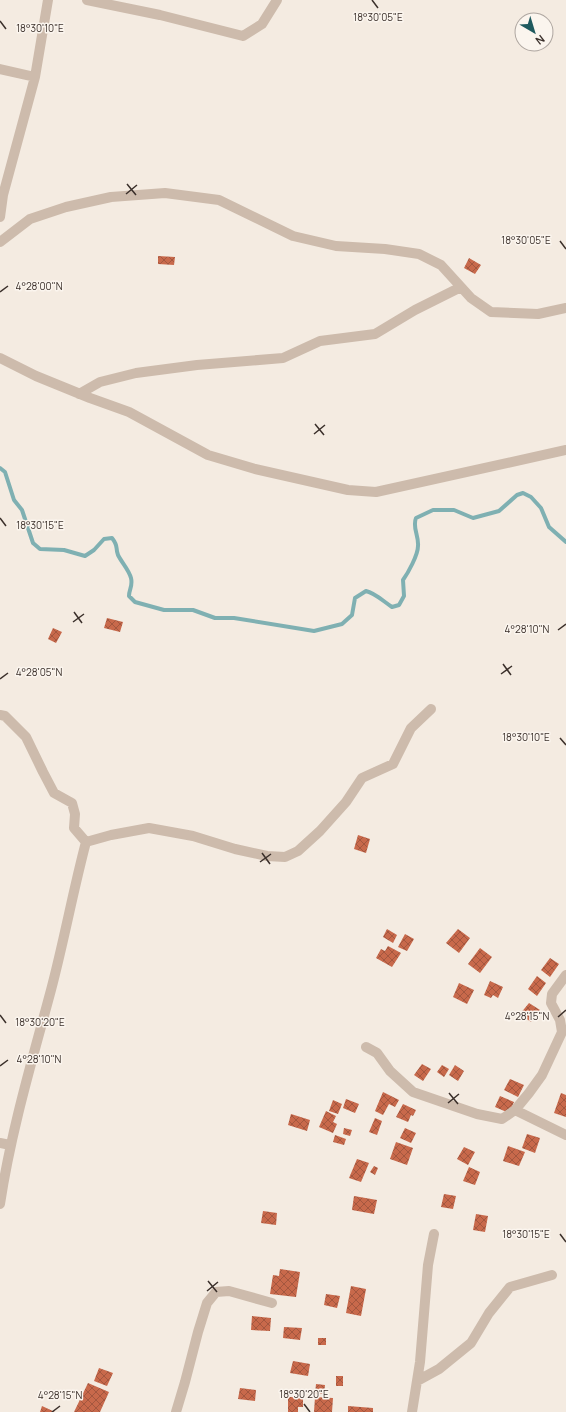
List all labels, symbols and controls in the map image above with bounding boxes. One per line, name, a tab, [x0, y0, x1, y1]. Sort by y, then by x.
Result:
text: 18°30'05"E	[353, 10, 403, 24]
north arrow	[514, 12, 554, 52]
text: 18°30'10"E	[16, 21, 64, 35]
text: N	[533, 32, 548, 49]
text: 18°30'05"E	[501, 233, 551, 247]
text: 4°28'00"N	[15, 279, 63, 293]
text: 18°30'15"E	[16, 518, 64, 532]
text: 4°28'10"N	[505, 622, 550, 636]
text: 4°28'05"N	[16, 665, 62, 679]
text: 18°30'10"E	[502, 730, 550, 744]
text: 4°28'15"N	[505, 1009, 549, 1023]
text: 18°30'20"E	[15, 1015, 65, 1029]
text: 4°28'10"N	[17, 1052, 62, 1066]
text: 18°30'15"E	[502, 1227, 550, 1241]
text: 18°30'20"E	[279, 1387, 329, 1401]
text: 4°28'15"N	[38, 1388, 82, 1402]

